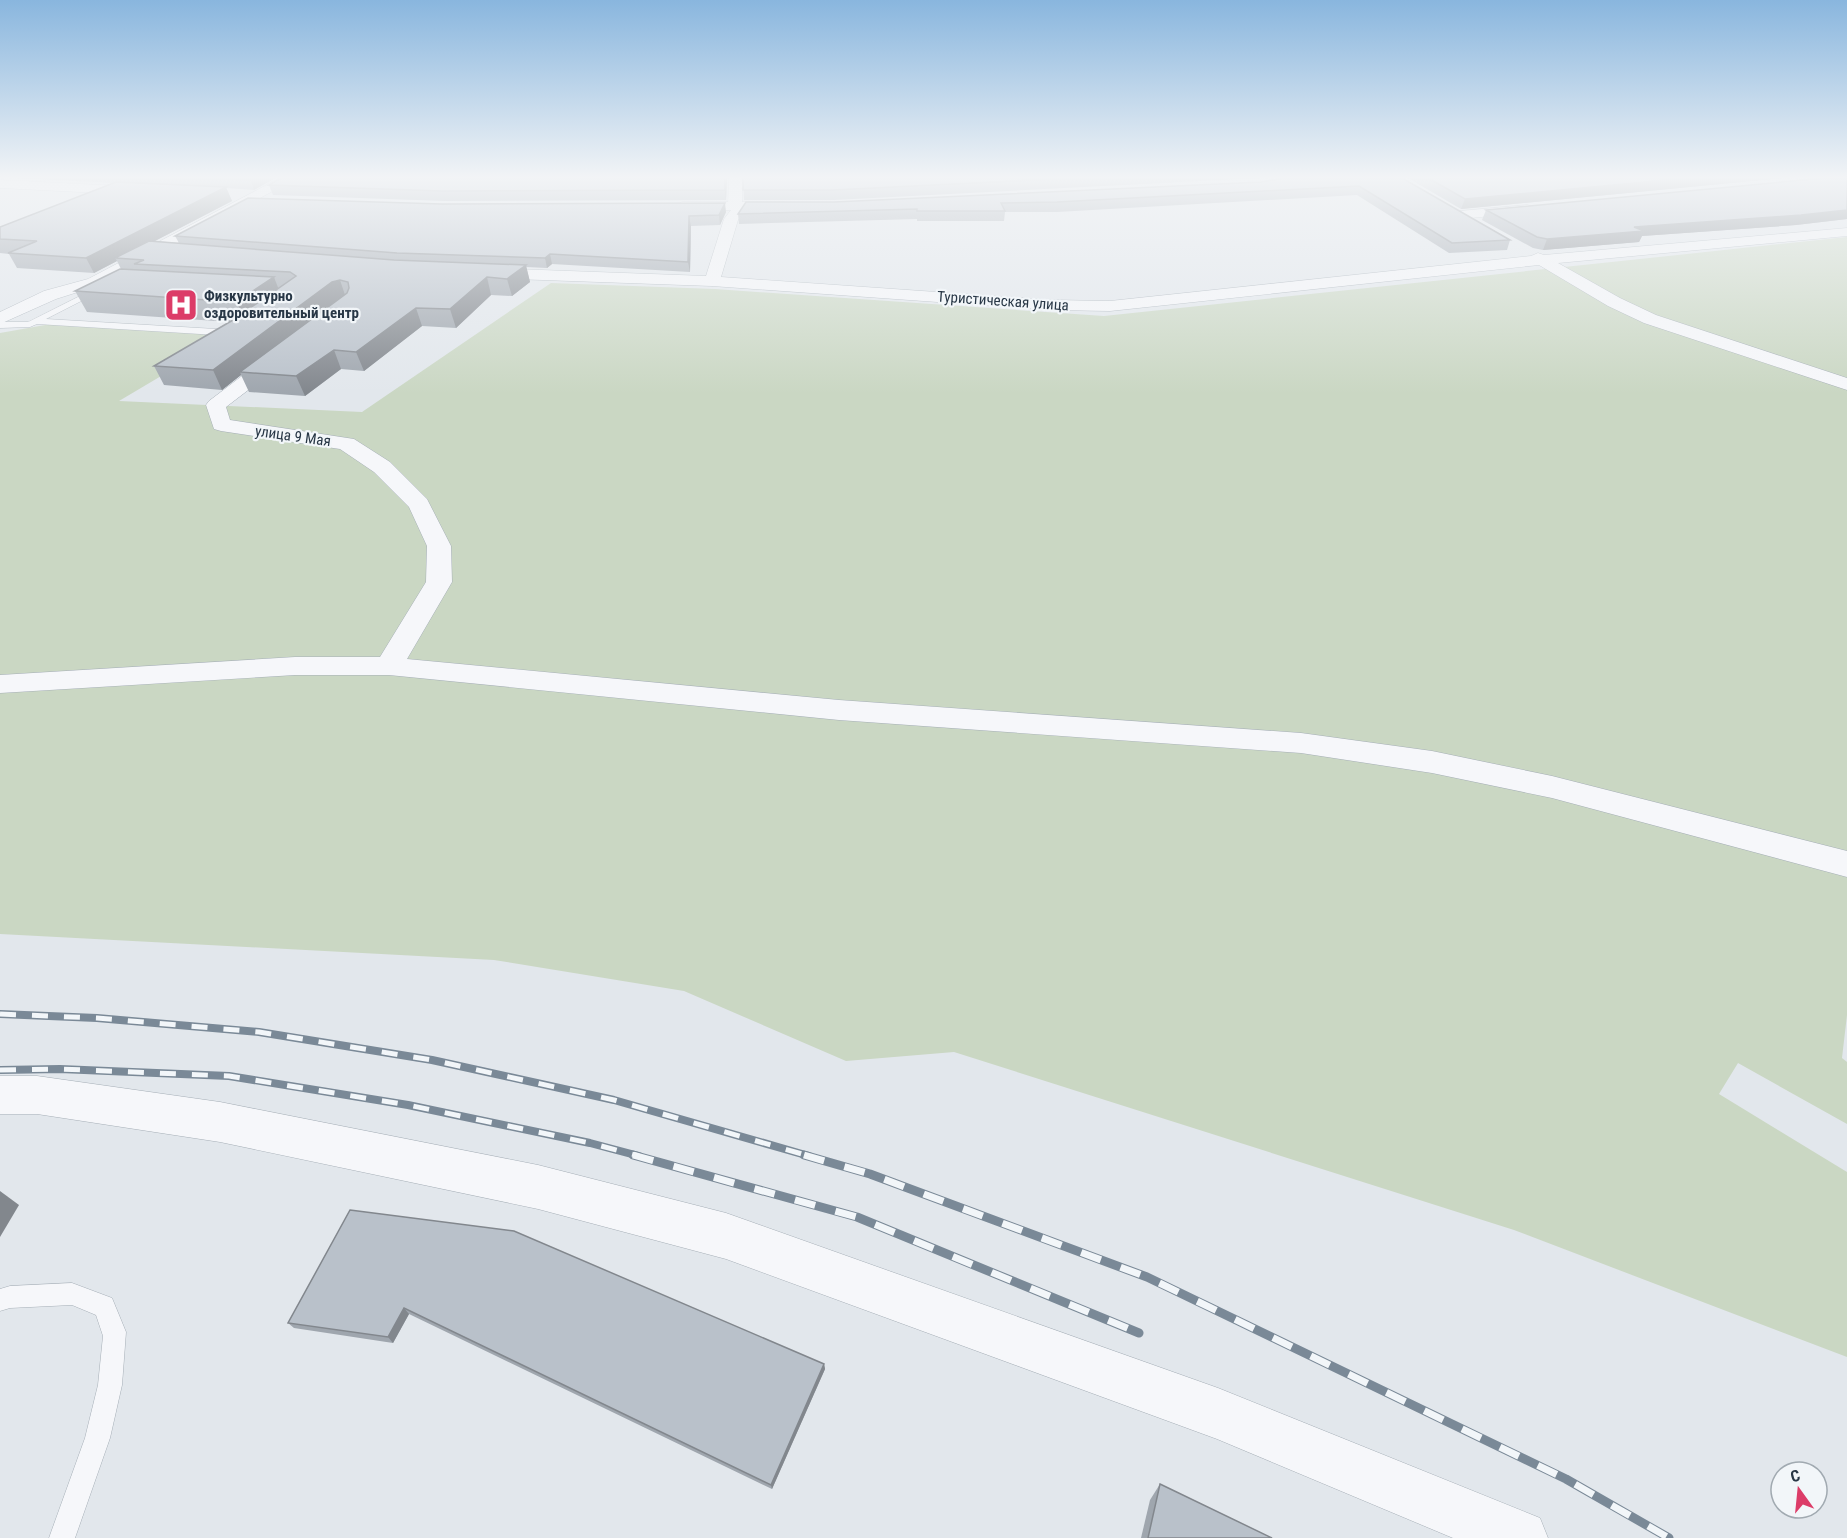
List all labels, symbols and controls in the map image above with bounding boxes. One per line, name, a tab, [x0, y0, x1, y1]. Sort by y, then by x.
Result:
hospital icon: Физкультурно оздоровительный центр	[163, 287, 199, 323]
place label: Физкультурно оздоровительный центр	[204, 287, 359, 322]
street label: Туристическая улица	[937, 287, 1069, 315]
street label: улица 9 Мая	[254, 422, 332, 450]
north arrow	[1769, 1460, 1829, 1520]
text: С	[1788, 1466, 1802, 1486]

